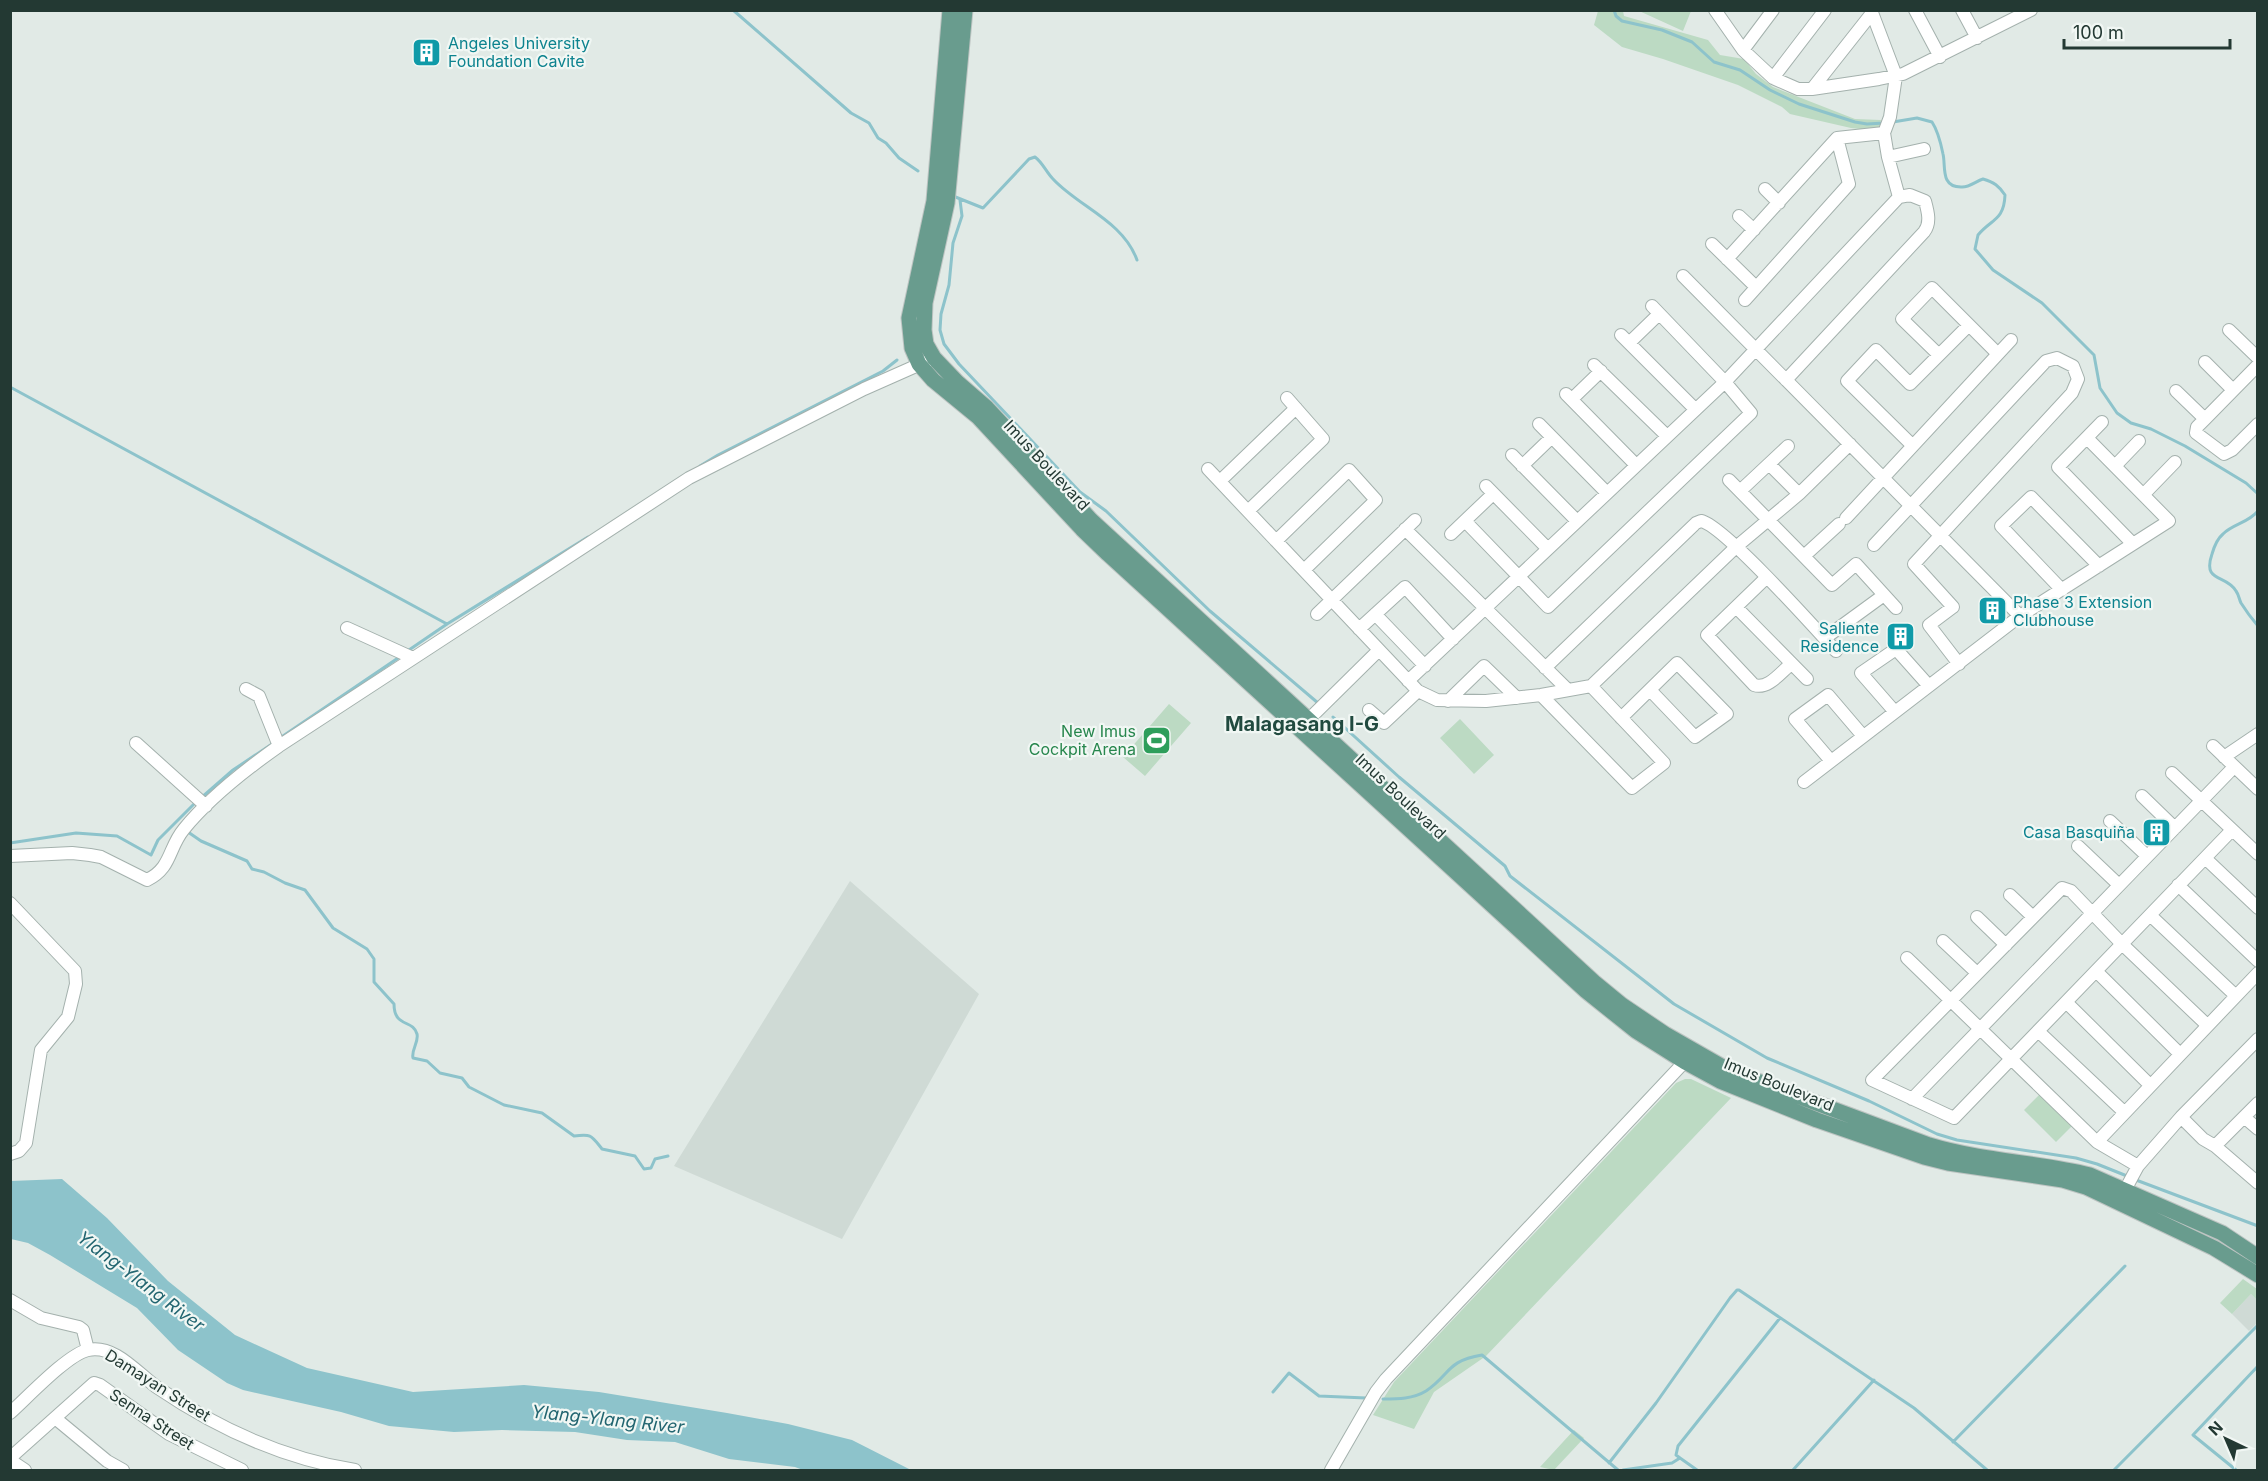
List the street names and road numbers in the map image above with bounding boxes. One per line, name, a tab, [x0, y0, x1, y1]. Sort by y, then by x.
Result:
street label: Imus Boulevard	[1000, 416, 1094, 514]
street label: Imus Boulevard	[1352, 749, 1450, 843]
street label: Imus Boulevard	[1721, 1053, 1837, 1115]
street label: Damayan Street	[102, 1345, 214, 1425]
street label: Senna Street	[106, 1384, 198, 1454]

